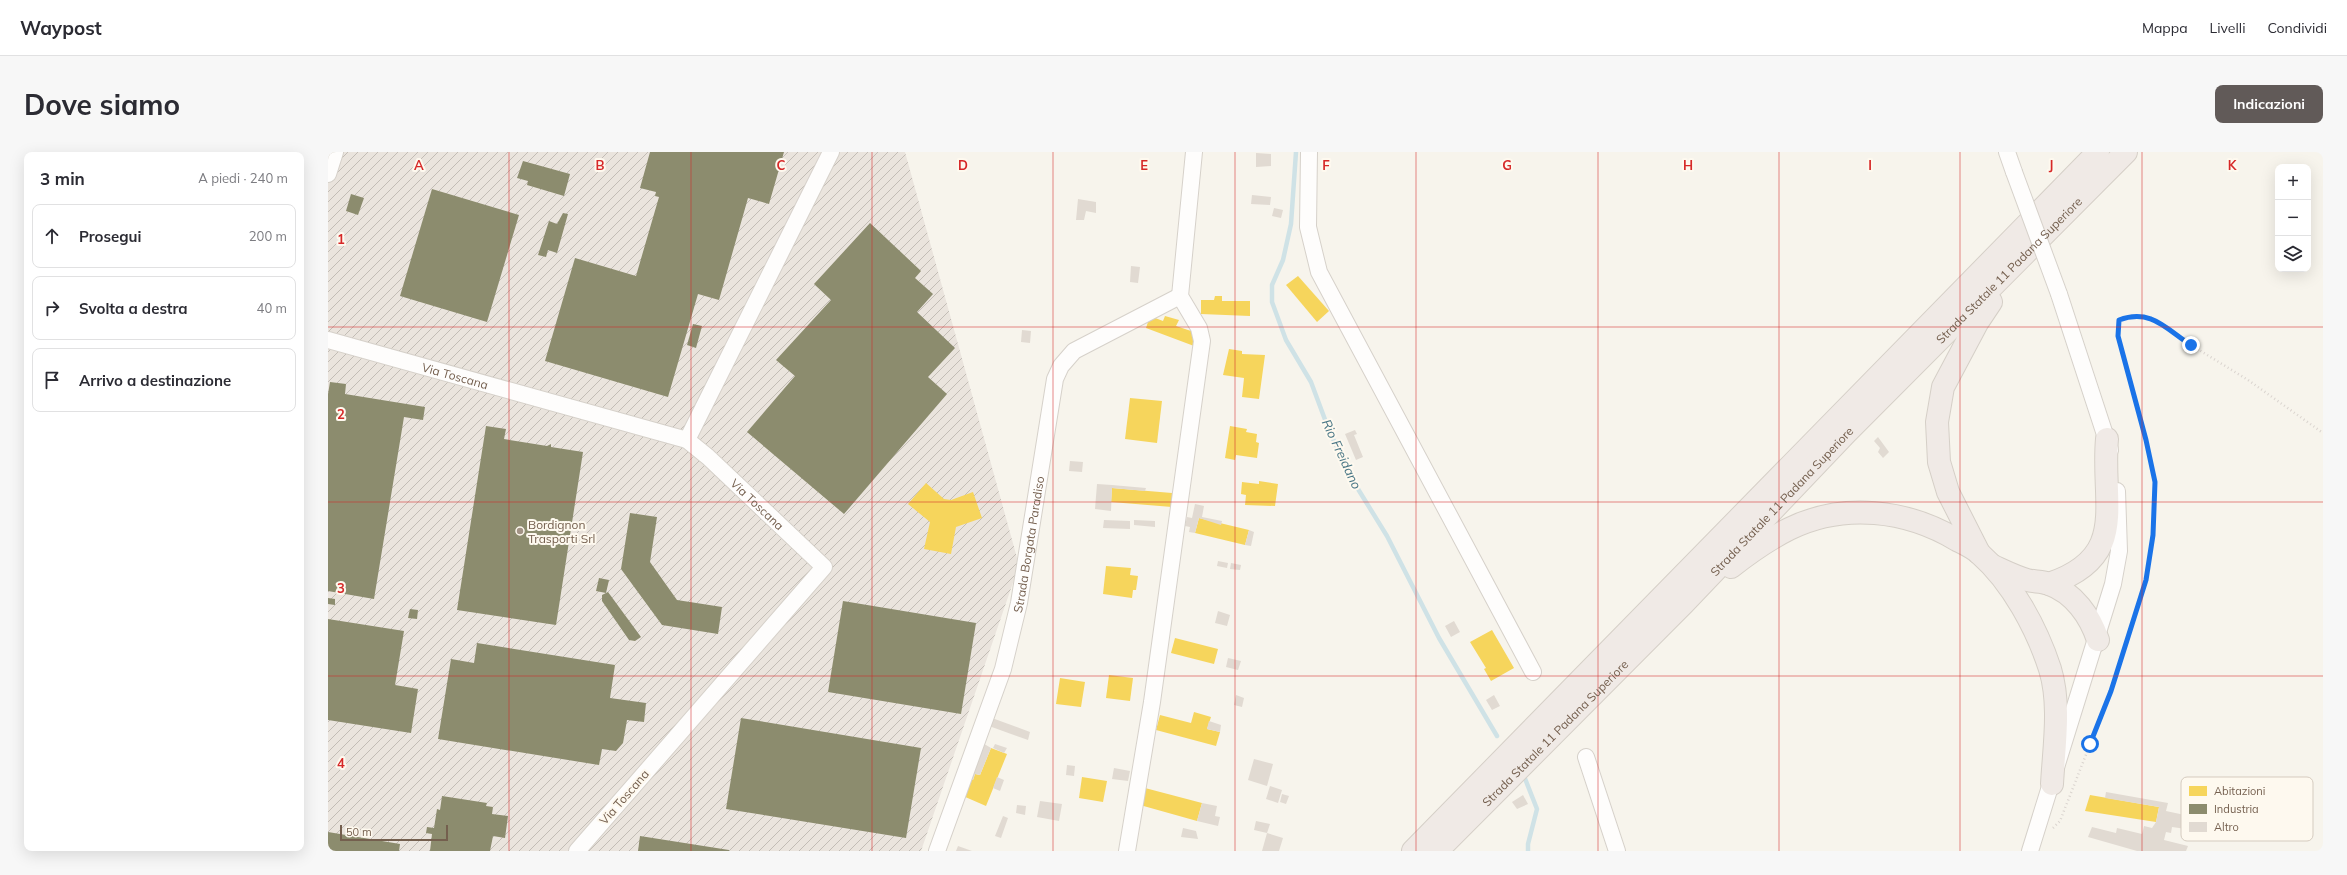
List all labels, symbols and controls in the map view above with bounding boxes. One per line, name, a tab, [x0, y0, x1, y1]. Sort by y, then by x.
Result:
text: Waypost	[20, 16, 102, 40]
text: Mappa	[2142, 19, 2188, 37]
text: Livelli	[2210, 19, 2245, 37]
text: Condividi	[2267, 19, 2327, 37]
button: Indicazioni	[2215, 85, 2323, 123]
text: Dove siamo	[24, 87, 180, 122]
text: A	[414, 157, 424, 173]
text: B	[596, 157, 605, 173]
text: C	[777, 157, 786, 173]
text: D	[958, 157, 968, 173]
text: E	[1140, 157, 1148, 173]
text: F	[1322, 157, 1330, 173]
text: G	[1502, 157, 1512, 173]
text: H	[1683, 157, 1693, 173]
text: I	[1868, 157, 1872, 173]
text: J	[2049, 157, 2053, 173]
text: K	[2228, 157, 2238, 173]
map controls	[2275, 164, 2311, 272]
button: +	[2275, 164, 2311, 200]
text: 3 min	[40, 168, 85, 189]
text: A piedi · 240 m	[198, 170, 288, 186]
street label: Strada Statale 11 Padana Superiore	[1932, 194, 2085, 346]
button: −	[2275, 200, 2311, 236]
icon: ahead	[41, 225, 63, 247]
text: Prosegui	[79, 227, 141, 246]
text: 200 m	[249, 228, 287, 244]
text: 1	[337, 231, 345, 247]
button: layers	[2275, 236, 2311, 272]
icon: right	[41, 297, 63, 319]
text: Svolta a destra	[79, 299, 188, 318]
text: 40 m	[257, 300, 287, 316]
route end	[2182, 336, 2200, 354]
street label: Via Toscana	[420, 359, 490, 392]
icon: arrive	[41, 369, 63, 391]
text: Arrivo a destinazione	[79, 371, 231, 390]
text: 2	[337, 406, 345, 422]
water label: Rio Freidano	[1319, 416, 1365, 492]
street label: Strada Statale 11 Padana Superiore	[1707, 423, 1856, 579]
street label: Via Toscana	[728, 475, 787, 533]
street label: Strada Borgata Paradiso	[1009, 475, 1047, 614]
place label: Bordignon Trasporti Srl	[528, 517, 595, 546]
marker: Bordignon Trasporti Srl	[515, 526, 525, 536]
text: 3	[337, 580, 345, 596]
street label: Strada Statale 11 Padana Superiore	[1479, 656, 1631, 809]
route start	[2081, 735, 2099, 753]
text: 4	[337, 755, 345, 771]
street label: Via Toscana	[596, 766, 652, 828]
legend	[2181, 777, 2313, 841]
text: Abitazioni	[2214, 784, 2265, 798]
text: Industria	[2214, 802, 2259, 816]
text: Altro	[2214, 820, 2239, 834]
scale bar	[340, 823, 448, 842]
text: 50 m	[346, 825, 372, 839]

